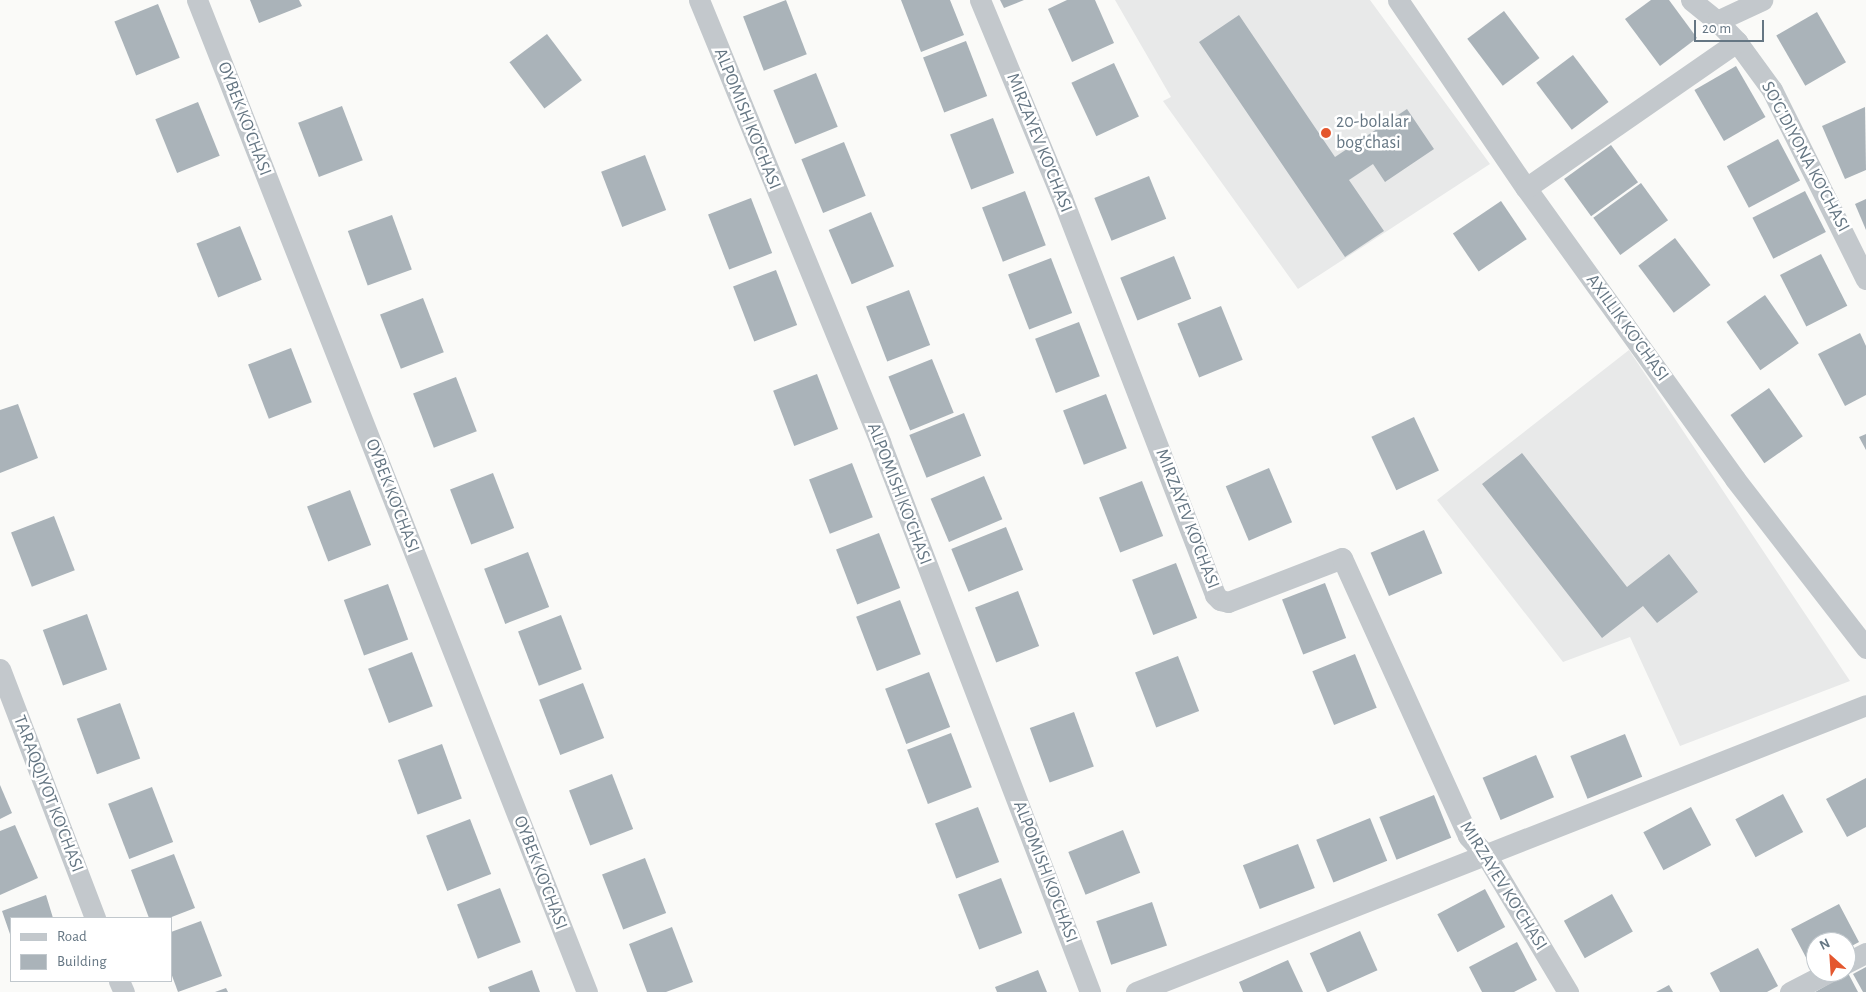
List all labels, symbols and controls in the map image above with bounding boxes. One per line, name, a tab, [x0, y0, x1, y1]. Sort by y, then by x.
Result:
scale bar	[1696, 10, 1766, 42]
text: 20 m	[1702, 21, 1731, 36]
street label: ALPOMISH KO'CHASI	[709, 45, 785, 193]
street label: OYBEK KO'CHASI	[212, 59, 276, 179]
street label: MIRZAYEV KO'CHASI	[1001, 70, 1077, 216]
street label: SO'G'DIYONA KO'CHASI	[1756, 78, 1854, 236]
place label: 20-bolalar bog'chasi	[1336, 112, 1408, 154]
marker: 20-bolalar bog'chasi	[1320, 127, 1332, 139]
street label: AXILLIK KO'CHASI	[1581, 270, 1673, 386]
street label: ALPOMISH KO'CHASI	[862, 420, 936, 568]
street label: OYBEK KO'CHASI	[360, 436, 424, 556]
street label: MIRZAYEV KO'CHASI	[1150, 446, 1224, 592]
street label: TARAQQIYOT KO'CHASI	[8, 712, 88, 876]
street label: ALPOMISH KO'CHASI	[1008, 798, 1082, 946]
street label: OYBEK KO'CHASI	[508, 813, 572, 933]
street label: MIRZAYEV KO'CHASI	[1455, 817, 1551, 955]
legend	[10, 917, 172, 982]
text: Road	[57, 929, 87, 944]
north arrow	[1806, 932, 1856, 982]
text: N	[1817, 936, 1832, 953]
text: Building	[57, 954, 107, 969]

